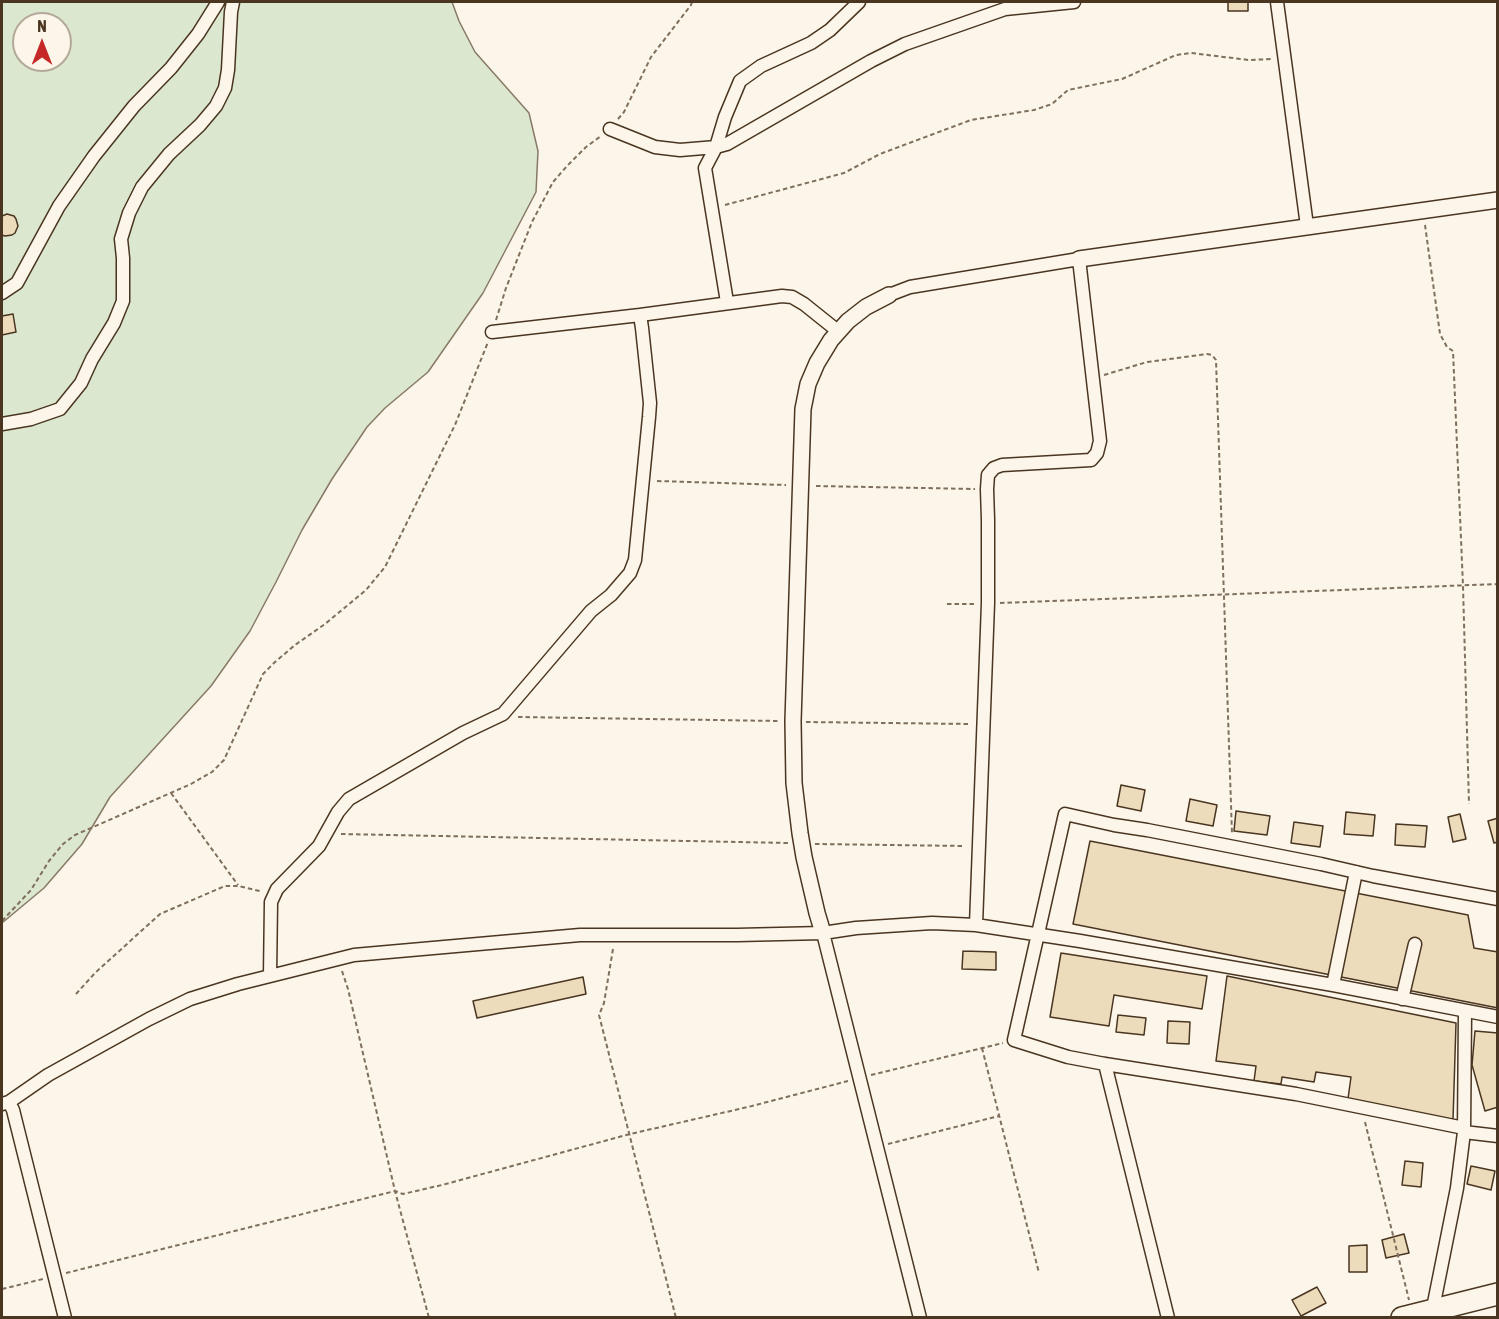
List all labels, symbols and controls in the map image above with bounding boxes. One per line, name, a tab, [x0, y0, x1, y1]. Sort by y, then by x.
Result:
north arrow	[12, 12, 72, 72]
text: N	[37, 17, 47, 35]

